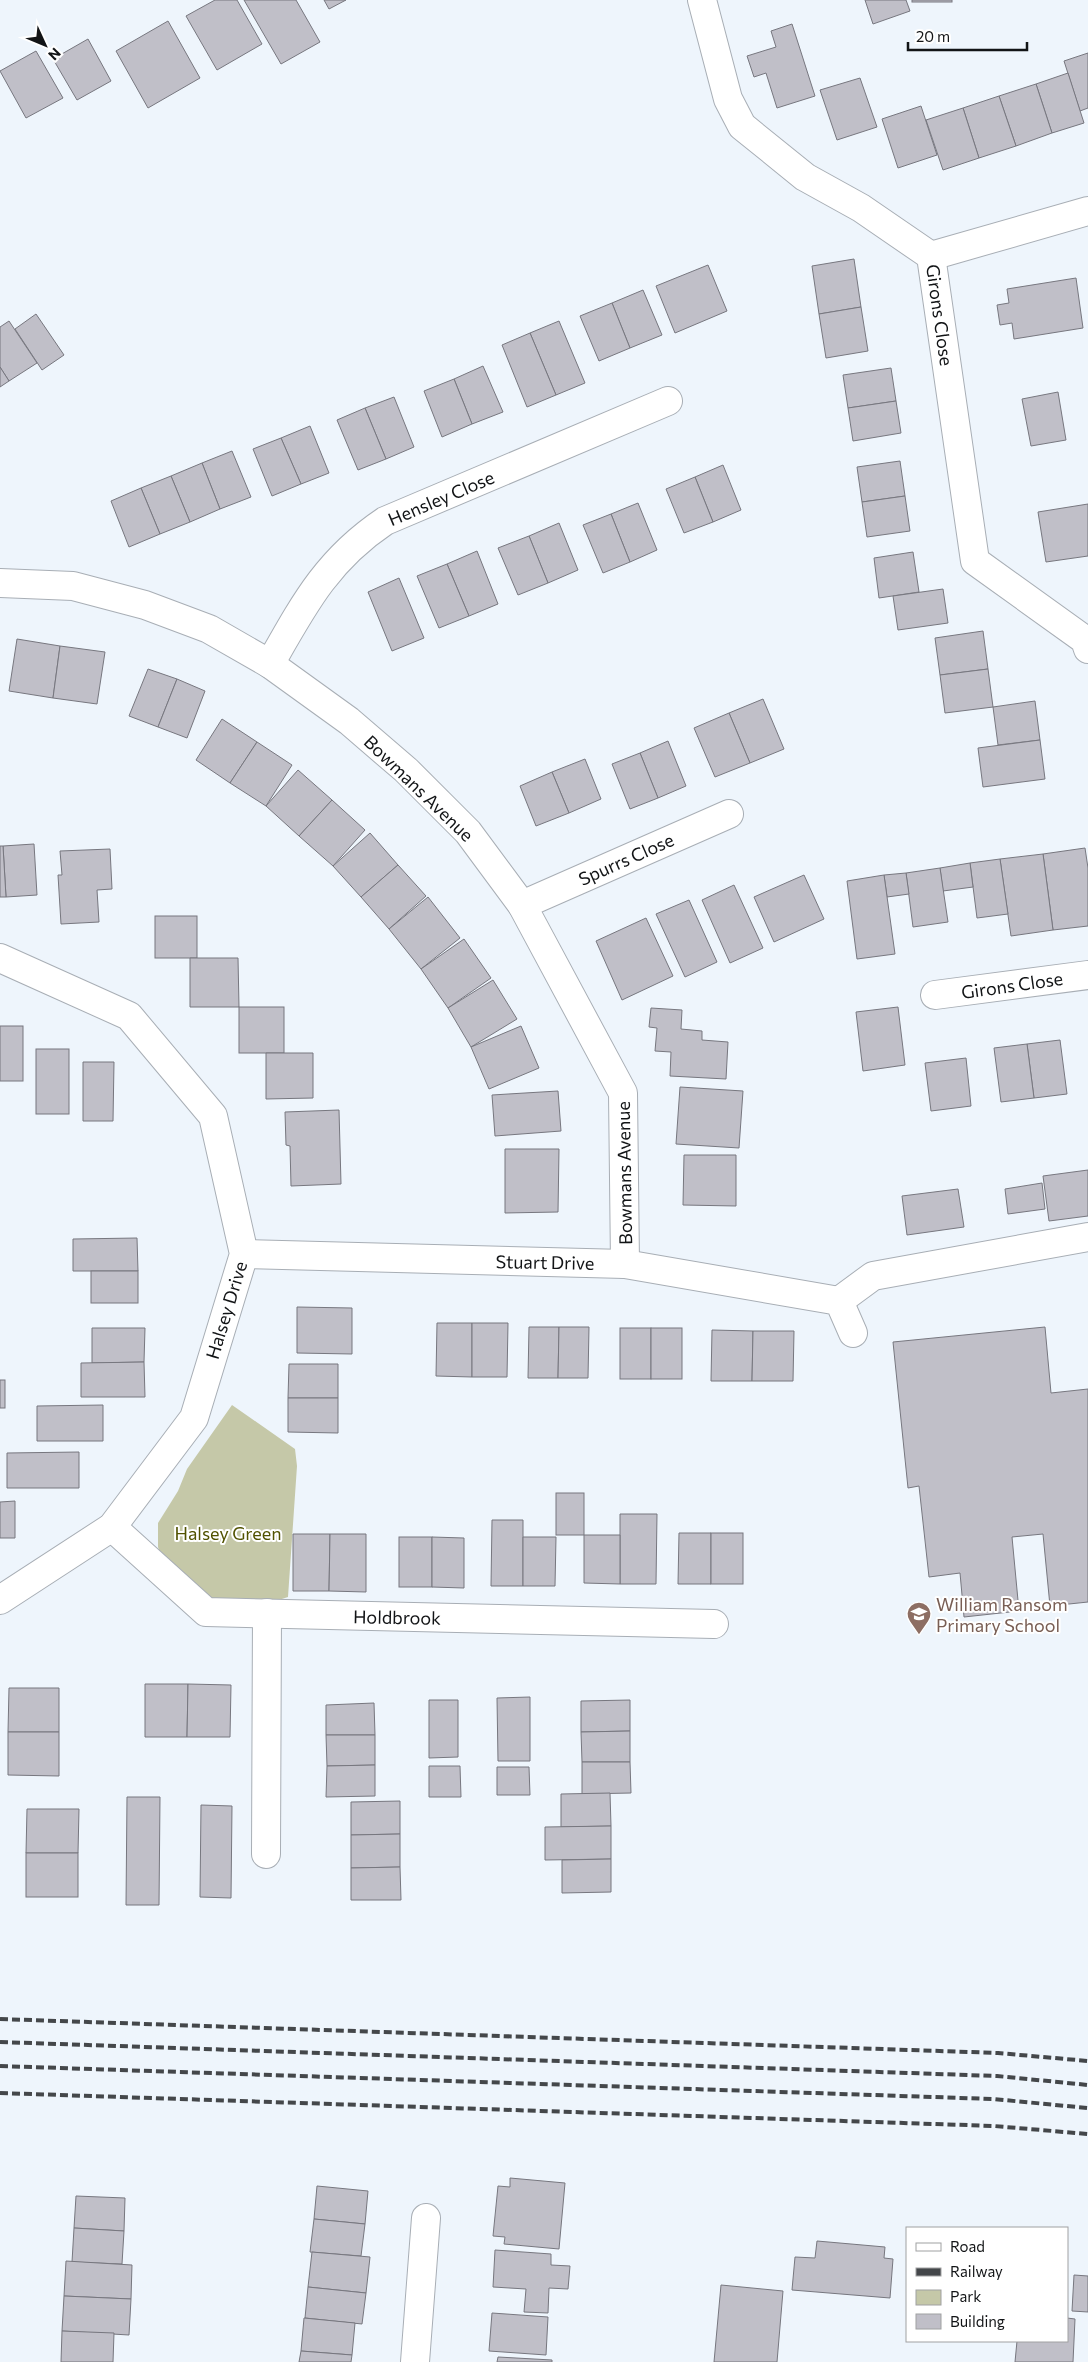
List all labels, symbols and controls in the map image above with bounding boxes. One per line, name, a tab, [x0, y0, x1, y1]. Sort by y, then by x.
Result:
north arrow	[20, 20, 70, 70]
scale bar	[908, 20, 1027, 52]
text: 20 m	[916, 27, 950, 45]
text: N	[45, 45, 64, 64]
street label: Girons Close	[922, 263, 958, 367]
street label: Hensley Close	[385, 466, 497, 530]
street label: Bowmans Avenue	[360, 730, 478, 846]
street label: Spurrs Close	[575, 828, 677, 890]
street label: Girons Close	[960, 967, 1064, 1003]
street label: Bowmans Avenue	[612, 1101, 636, 1245]
street label: Stuart Drive	[495, 1250, 595, 1274]
street label: Halsey Drive	[201, 1258, 251, 1362]
park label: Halsey Green	[174, 1522, 282, 1544]
place label: William Ransom Primary School	[936, 1593, 1068, 1636]
school or university icon: William Ransom Primary School	[906, 1601, 932, 1635]
street label: Holdbrook	[353, 1605, 441, 1629]
legend	[906, 2227, 1068, 2342]
text: Road	[950, 2237, 985, 2255]
text: Railway	[950, 2262, 1003, 2280]
text: Park	[950, 2287, 981, 2305]
text: Building	[950, 2312, 1005, 2330]

